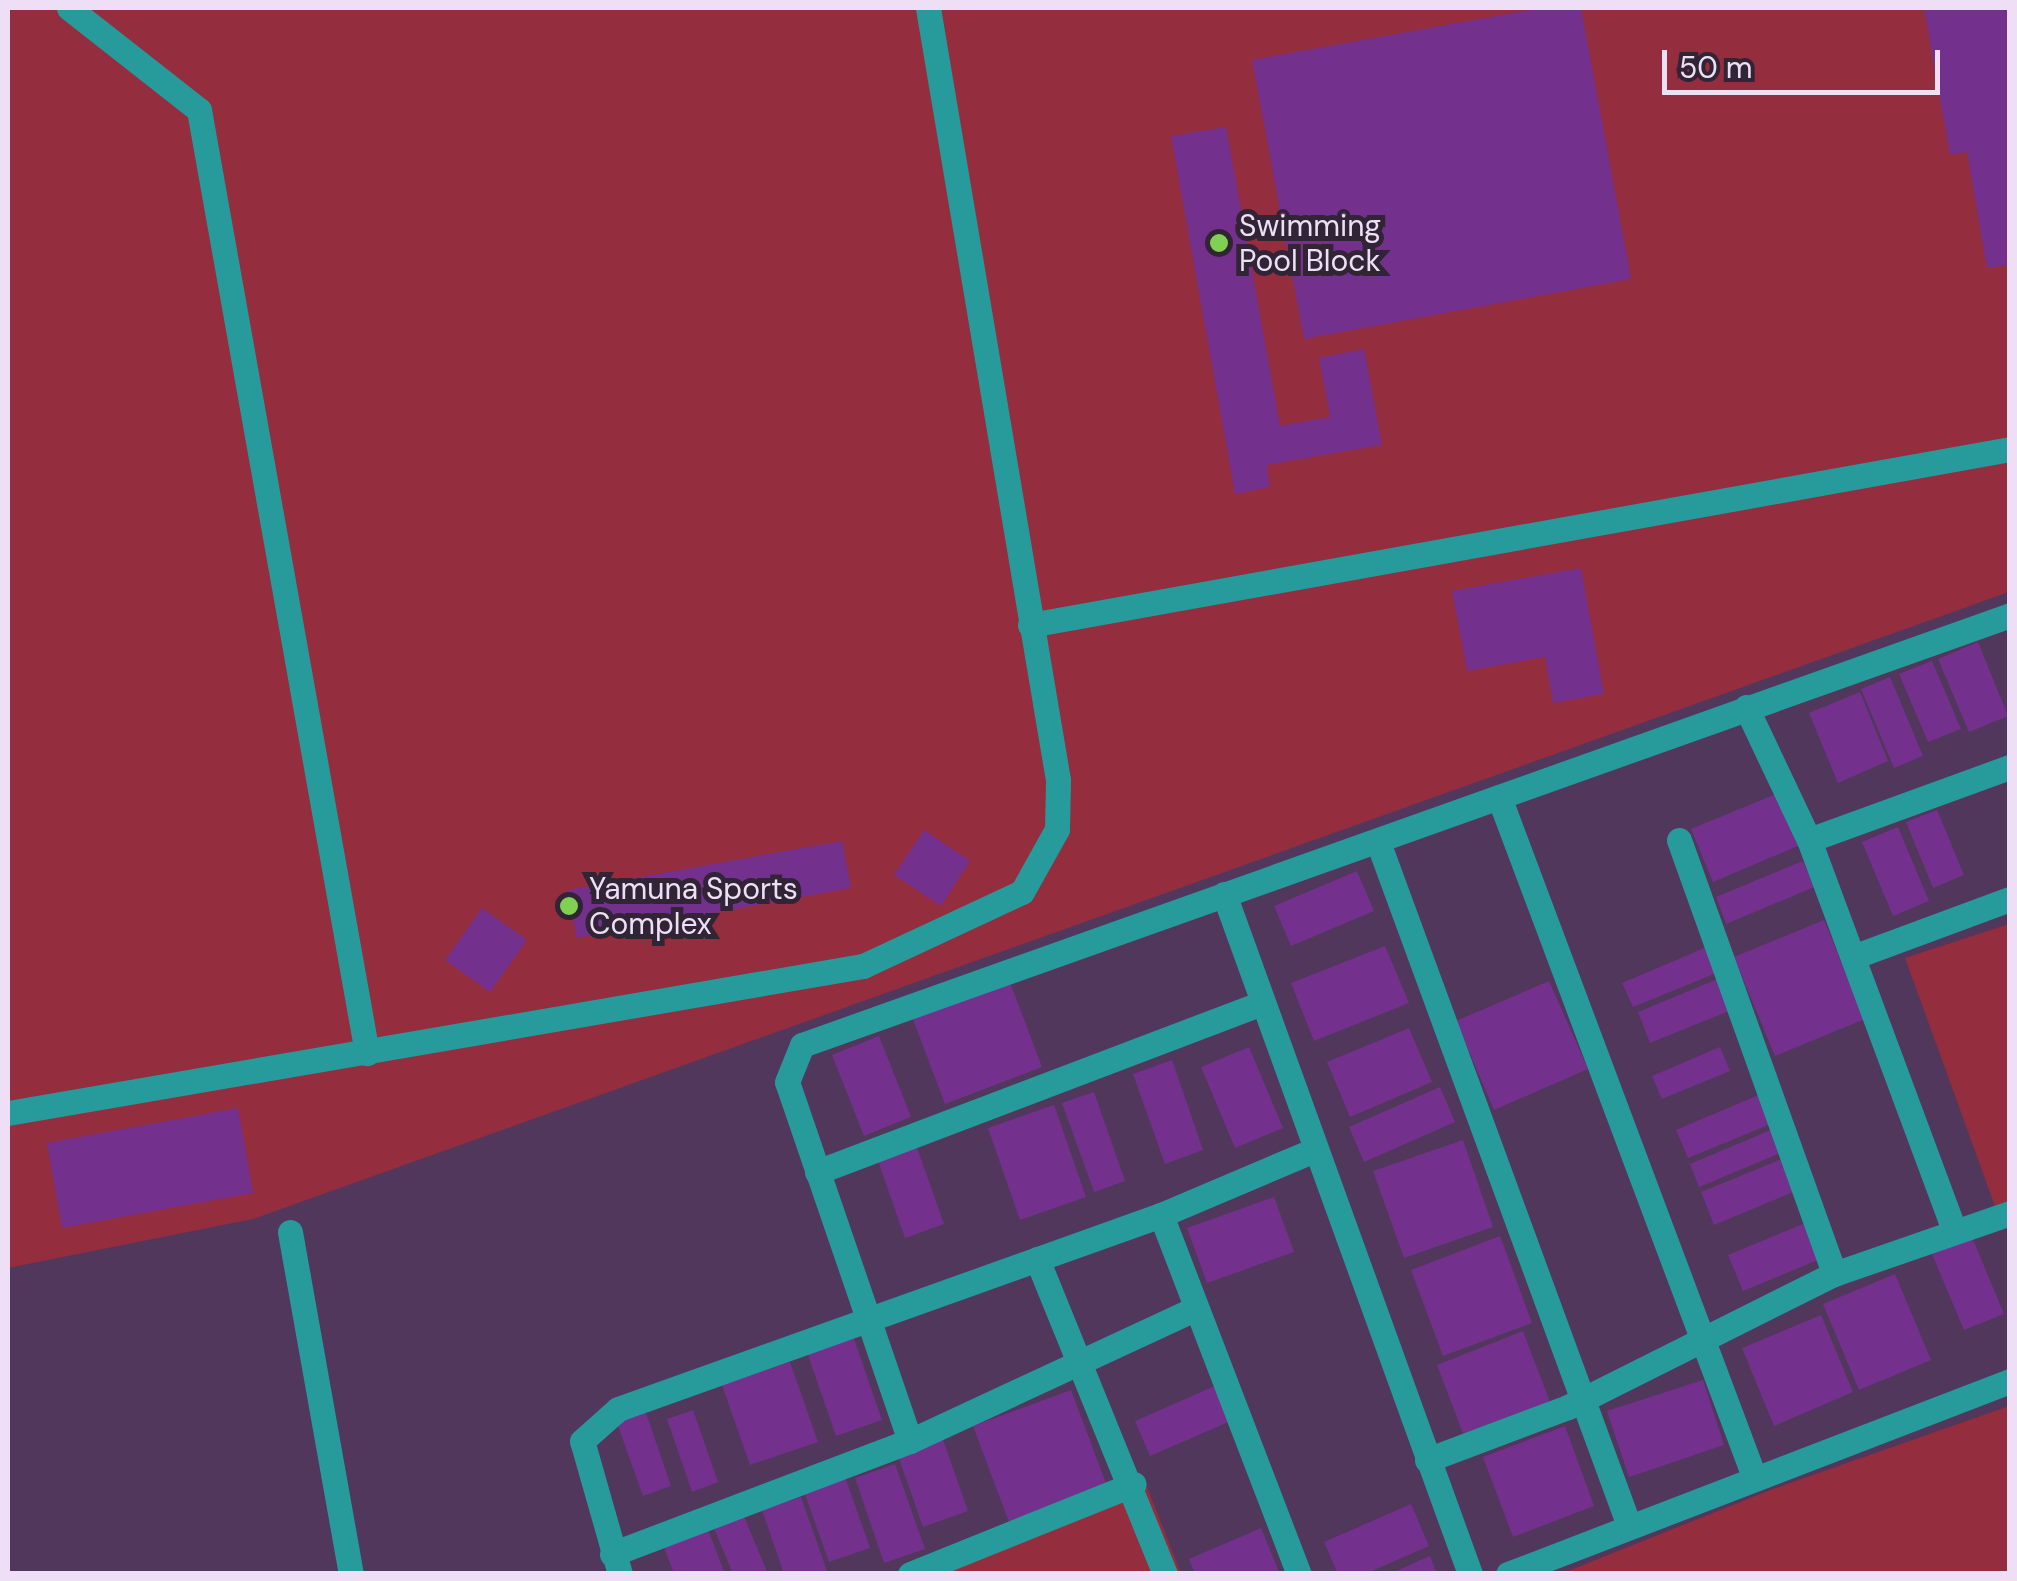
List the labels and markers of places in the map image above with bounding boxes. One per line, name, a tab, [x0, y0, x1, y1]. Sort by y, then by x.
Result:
place label: Swimming Pool Block	[1239, 208, 1381, 278]
marker: Swimming Pool Block	[1208, 232, 1230, 254]
place label: Yamuna Sports Complex	[589, 871, 798, 942]
marker: Yamuna Sports Complex	[558, 895, 580, 917]

